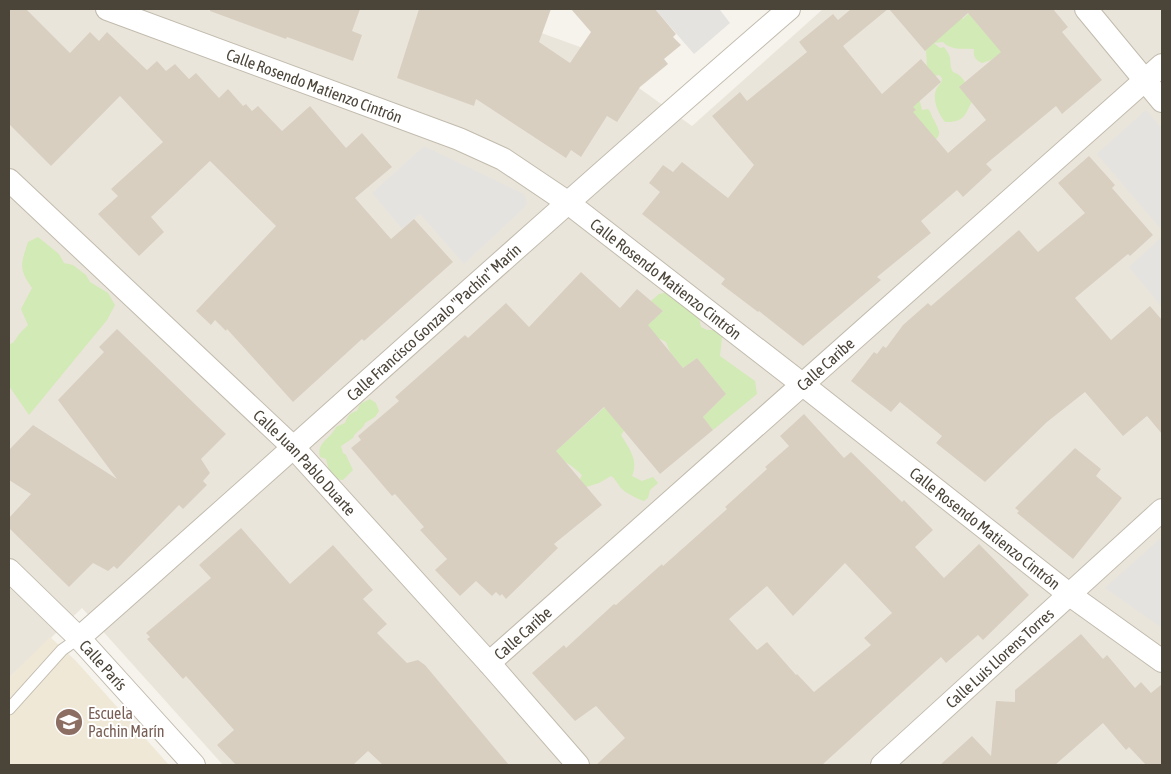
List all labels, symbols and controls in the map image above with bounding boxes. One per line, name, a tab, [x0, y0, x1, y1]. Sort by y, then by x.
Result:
street label: Calle Rosendo Matienzo Cintrón	[224, 45, 405, 126]
street label: Calle Rosendo Matienzo Cintrón	[587, 215, 745, 343]
street label: Calle Francisco Gonzalo "Pachín" Marín	[343, 240, 524, 404]
street label: Calle Caribe	[793, 334, 858, 394]
street label: Calle Juan Pablo Duarte	[250, 406, 360, 519]
street label: Calle Rosendo Matienzo Cintrón	[906, 464, 1064, 593]
street label: Calle Caribe	[490, 603, 555, 663]
street label: Calle Luis Llorens Torres	[942, 604, 1057, 712]
street label: Calle París	[76, 636, 131, 694]
place label: Escuela Pachin Marín	[88, 704, 165, 740]
school or university icon: Escuela Pachin Marín	[54, 707, 84, 737]

